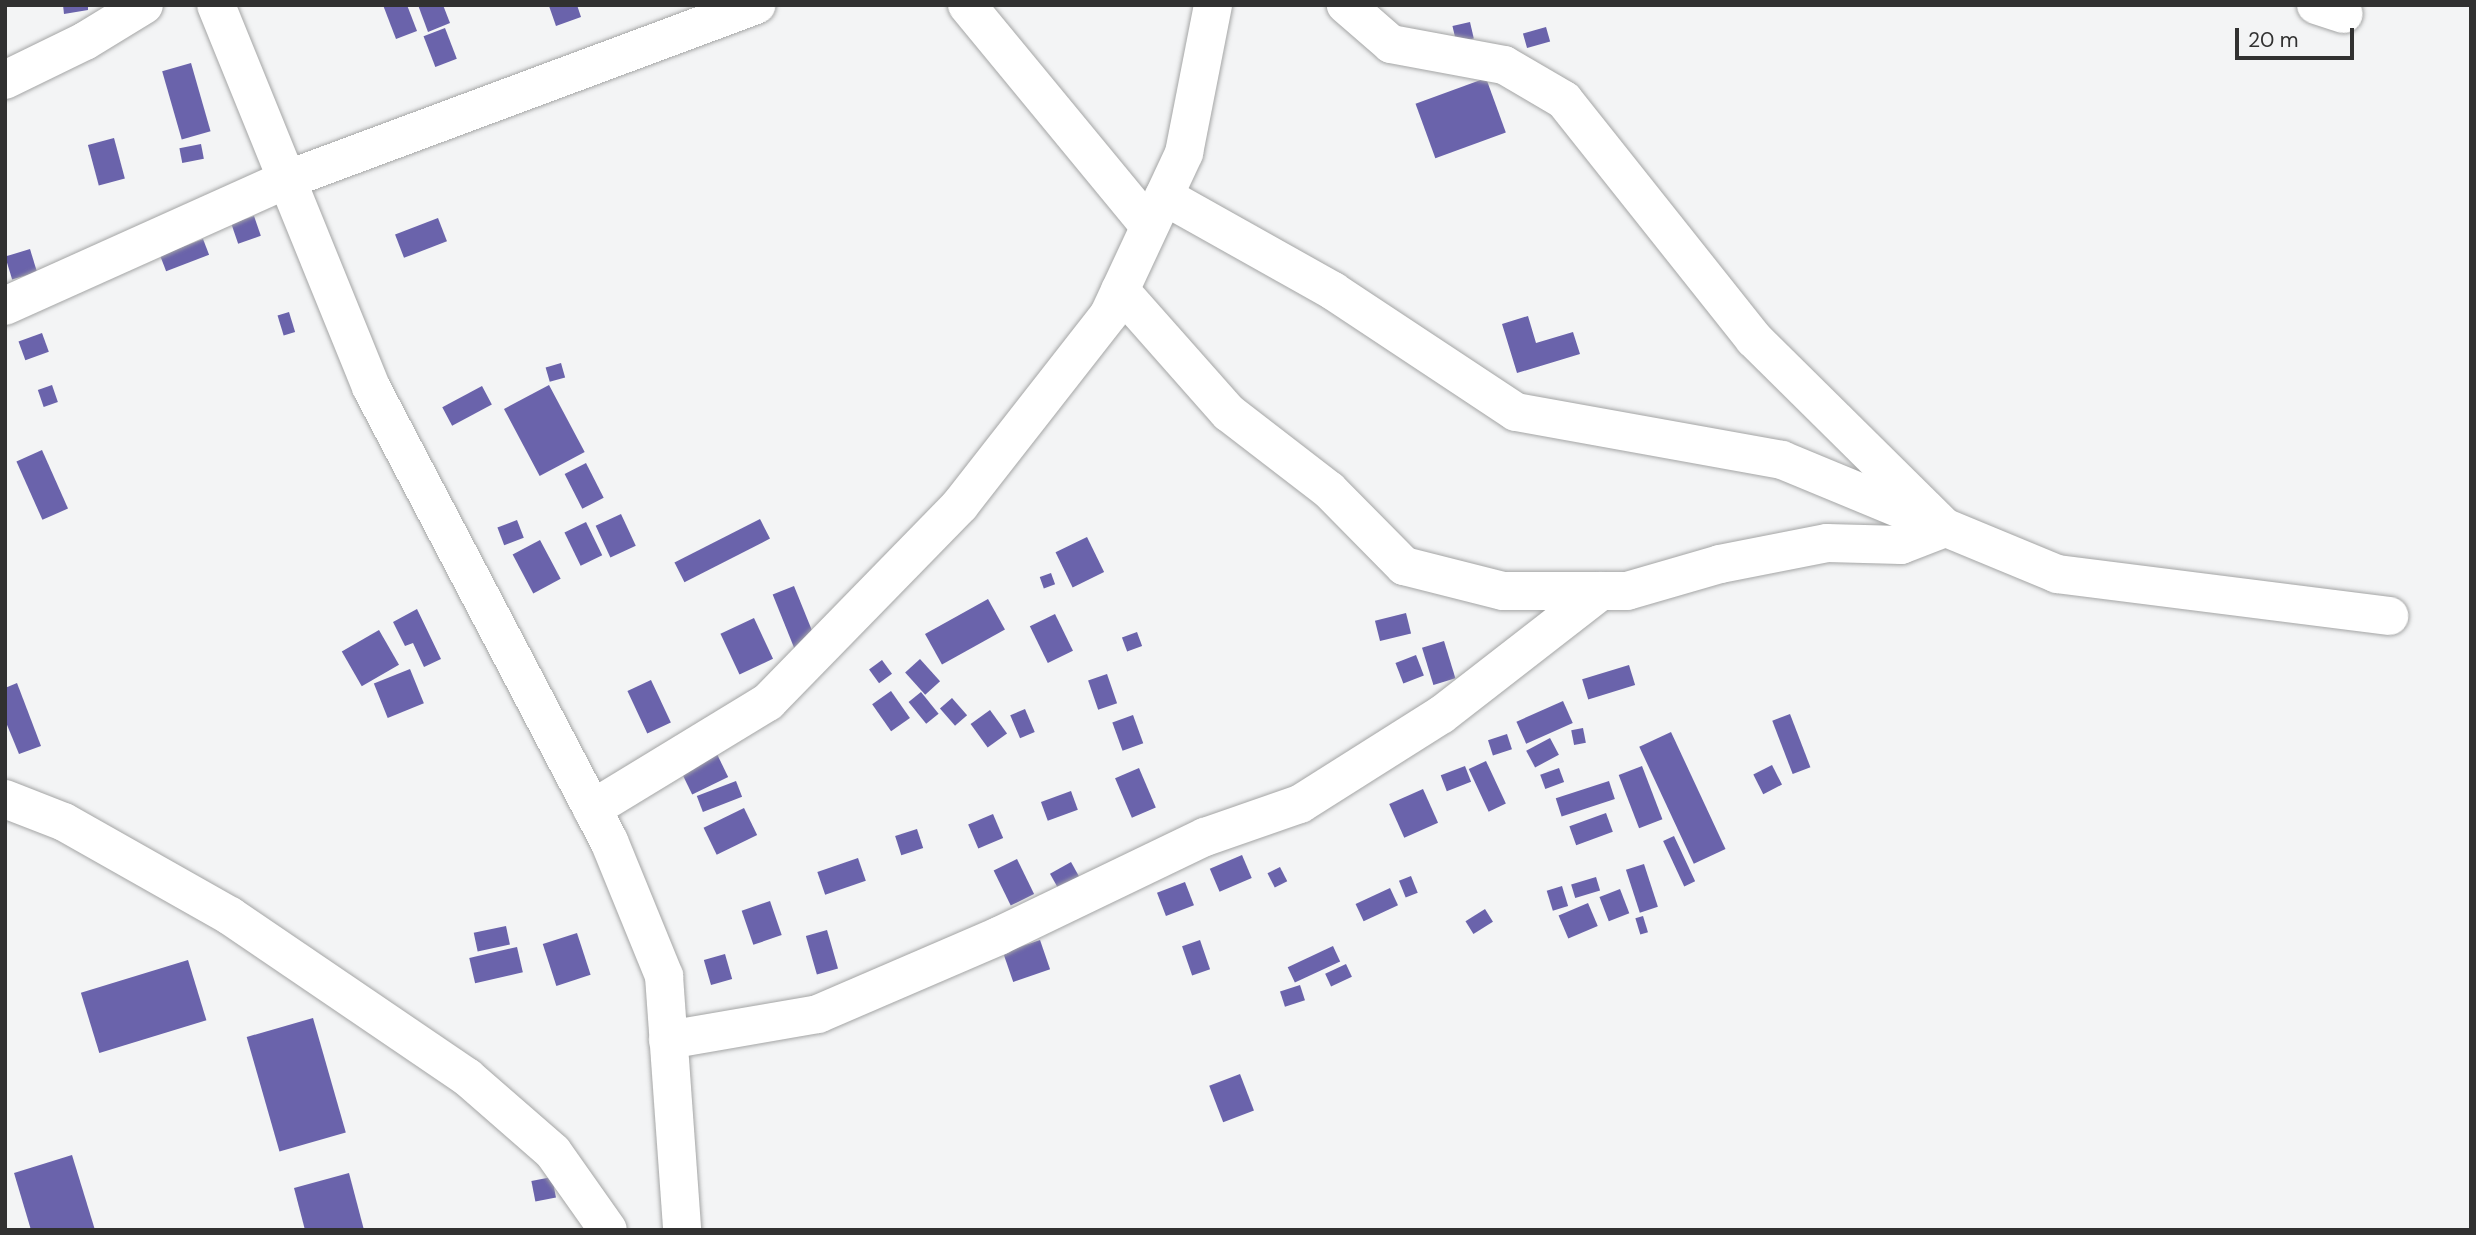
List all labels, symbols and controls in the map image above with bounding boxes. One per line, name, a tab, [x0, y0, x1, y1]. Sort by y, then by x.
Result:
scale bar	[2238, 14, 2357, 58]
text: 20 m	[2248, 26, 2299, 54]

